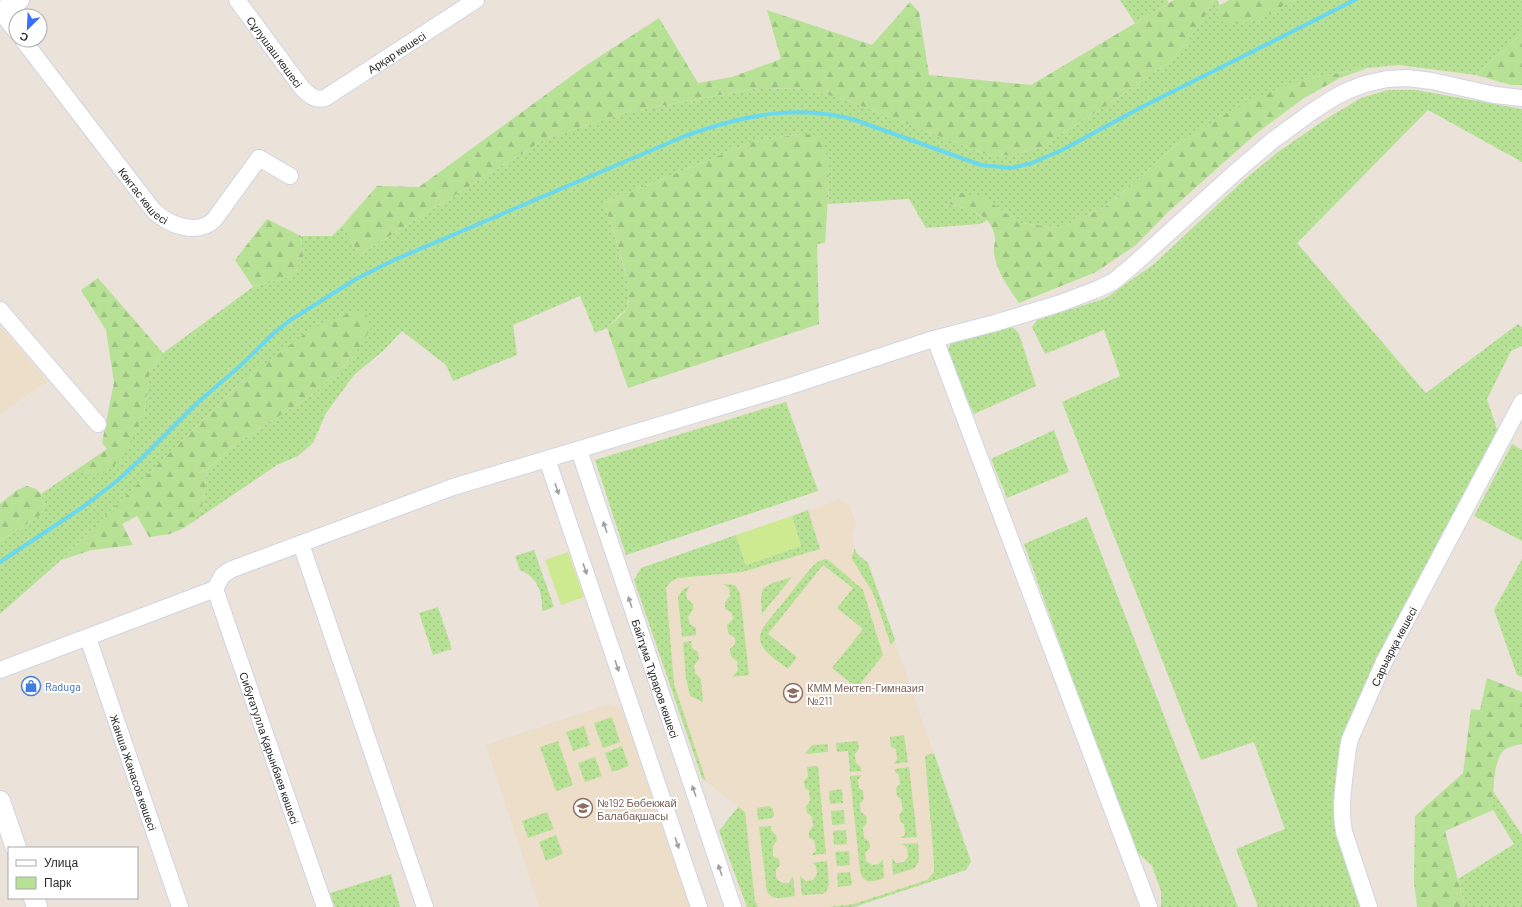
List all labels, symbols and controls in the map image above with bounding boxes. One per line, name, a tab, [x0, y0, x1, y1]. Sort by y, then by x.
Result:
north arrow	[8, 8, 48, 48]
street label: Сұлушаш көшесі	[244, 13, 306, 90]
street label: Арқар көшесі	[365, 28, 428, 75]
text: С	[17, 30, 30, 45]
street label: Көктас көшесі	[116, 165, 171, 226]
one-way arrow	[555, 484, 561, 496]
one-way arrow	[601, 521, 607, 533]
one-way arrow	[582, 564, 588, 576]
one-way arrow	[626, 595, 632, 607]
street label: Сарыарқа көшесі	[1368, 604, 1419, 688]
street label: Байтұма Тұраров көшесі	[630, 617, 682, 739]
one-way arrow	[615, 661, 621, 673]
street label: Сибуғатулла Қарынбаев көшесі	[238, 670, 302, 826]
shop icon: Raduga	[20, 675, 42, 697]
place label: Raduga	[45, 680, 81, 693]
place label: КММ Мектеп-Гимназия №211	[807, 681, 924, 707]
school or university icon: КММ Мектеп-Гимназия №211	[782, 682, 804, 704]
street label: Жанша Жанасов көшесі	[108, 713, 160, 832]
one-way arrow	[690, 785, 696, 797]
place label: №192 Бөбекжай Балабақшасы	[597, 796, 677, 822]
school or university icon: №192 Бөбекжай Балабақшасы	[572, 797, 594, 819]
one-way arrow	[674, 837, 680, 849]
legend	[8, 847, 138, 899]
text: Улица	[44, 855, 78, 870]
one-way arrow	[717, 864, 723, 876]
text: Парк	[44, 875, 72, 890]

